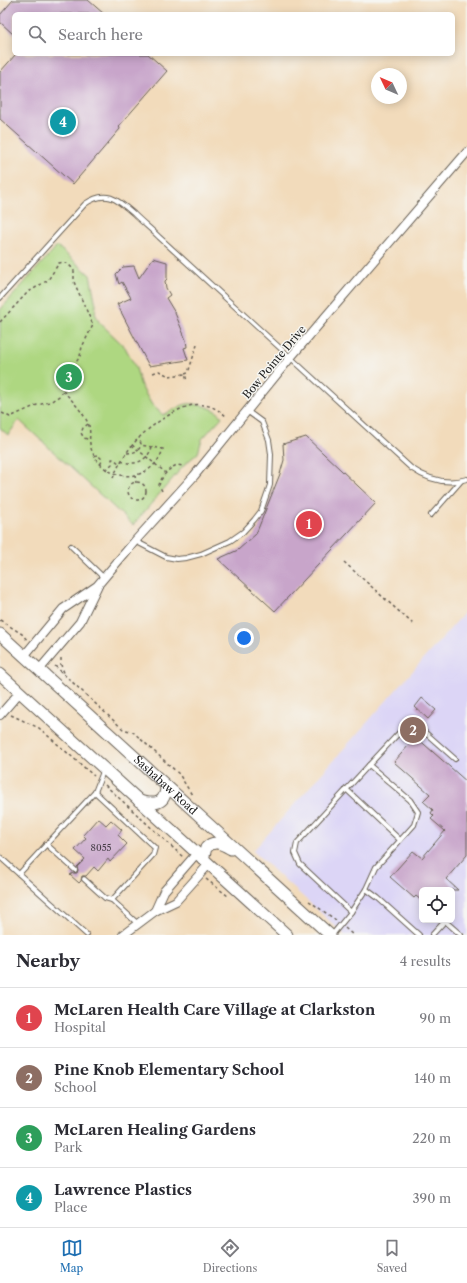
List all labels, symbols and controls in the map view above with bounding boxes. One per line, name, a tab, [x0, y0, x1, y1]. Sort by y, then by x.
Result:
search box	[12, 12, 455, 56]
icon: search	[26, 23, 48, 45]
text: Search here	[58, 25, 143, 44]
north arrow	[371, 68, 407, 104]
pin: 4	[50, 107, 76, 137]
street label: Bow Pointe Drive	[239, 323, 309, 401]
pin: 3	[56, 362, 82, 392]
pin: 1	[296, 509, 322, 539]
your location	[234, 628, 254, 648]
pin: 2	[400, 715, 426, 745]
street label: Sashabaw Road	[131, 753, 200, 818]
house number: 8055	[91, 842, 112, 853]
map controls	[419, 887, 455, 923]
button: locate	[419, 887, 455, 923]
text: Nearby	[16, 951, 80, 971]
text: 4 results	[400, 953, 451, 969]
text: McLaren Health Care Village at Clarkston	[54, 1000, 375, 1019]
text: 1	[26, 1010, 32, 1026]
text: 90 m	[420, 1010, 451, 1026]
text: Hospital	[54, 1019, 106, 1035]
text: Pine Knob Elementary School	[54, 1060, 284, 1079]
text: 2	[25, 1070, 33, 1086]
text: 140 m	[414, 1070, 451, 1086]
text: School	[54, 1079, 97, 1095]
text: McLaren Healing Gardens	[54, 1120, 256, 1139]
text: 3	[25, 1130, 33, 1146]
text: 220 m	[412, 1130, 451, 1146]
text: Park	[54, 1139, 82, 1155]
text: Lawrence Plastics	[54, 1180, 192, 1199]
text: 4	[25, 1190, 33, 1206]
text: 390 m	[412, 1190, 451, 1206]
text: Place	[54, 1199, 87, 1215]
tab: Map	[60, 1237, 83, 1275]
tab: Directions	[203, 1237, 257, 1275]
tab: Saved	[377, 1237, 407, 1275]

